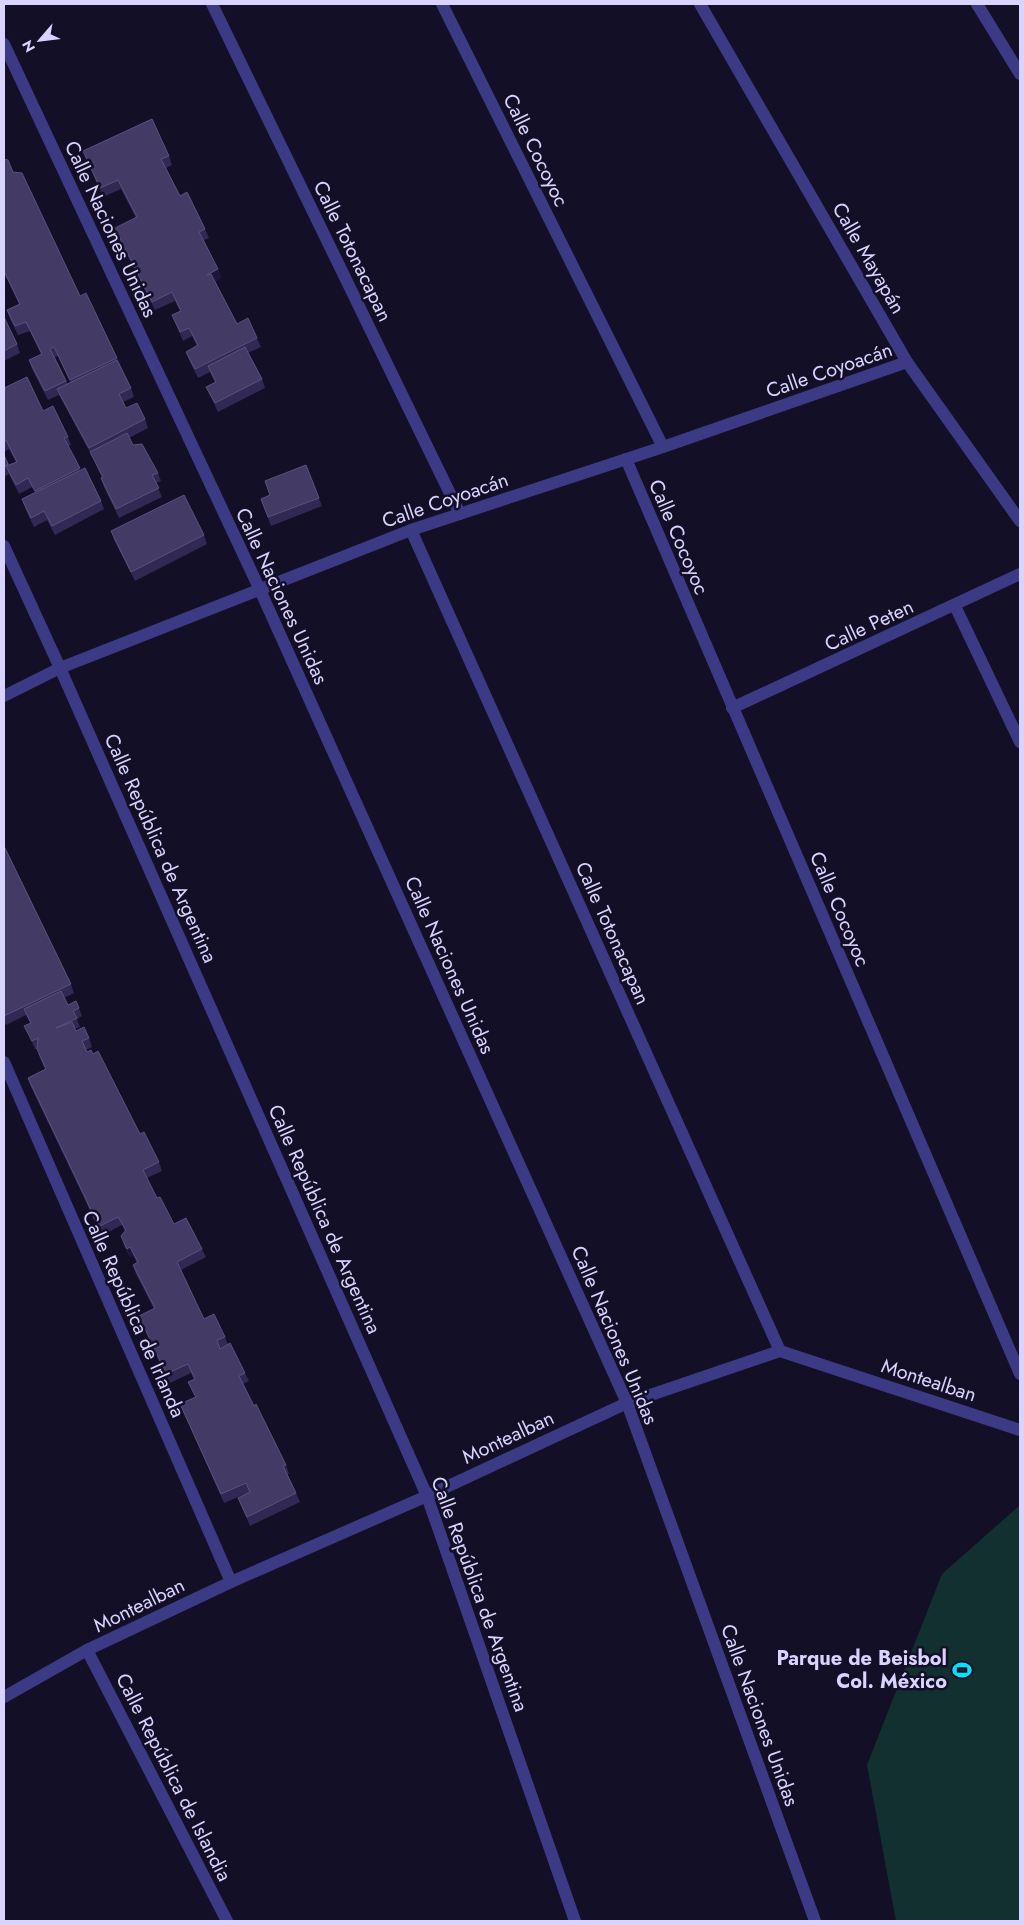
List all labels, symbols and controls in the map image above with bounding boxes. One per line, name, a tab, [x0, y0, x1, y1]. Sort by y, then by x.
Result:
north arrow	[15, 15, 65, 65]
text: N	[17, 36, 40, 56]
street label: Calle Cocoyoc	[496, 89, 575, 212]
street label: Calle Naciones Unidas	[57, 136, 164, 322]
street label: Calle Totonacapan	[306, 176, 399, 327]
street label: Calle Mayapán	[825, 197, 912, 319]
street label: Calle Coyoacán	[762, 335, 896, 406]
street label: Calle Coyoacán	[378, 465, 512, 536]
street label: Calle Cocoyoc	[641, 475, 716, 599]
street label: Calle Naciones Unidas	[228, 503, 335, 689]
street label: Calle Peten	[820, 592, 918, 659]
street label: Calle República de Argentina	[97, 729, 224, 968]
street label: Calle Cocoyoc	[802, 847, 877, 971]
street label: Calle Totonacapan	[568, 857, 657, 1009]
street label: Calle Naciones Unidas	[397, 872, 502, 1059]
street label: Calle República de Argentina	[261, 1100, 388, 1339]
street label: Calle República de Irlanda	[75, 1206, 192, 1422]
street label: Calle Naciones Unidas	[564, 1241, 665, 1429]
street label: Montealban	[878, 1351, 980, 1409]
street label: Montealban	[457, 1404, 559, 1471]
street label: Calle República de Argentina	[423, 1473, 536, 1716]
street label: Montealban	[89, 1571, 190, 1640]
street label: Calle Naciones Unidas	[713, 1620, 806, 1810]
place label: Parque de Beisbol Col. México	[776, 1644, 947, 1696]
sports icon: Parque de Beisbol Col. México	[951, 1659, 973, 1681]
street label: Calle República de Islandia	[108, 1668, 239, 1886]

